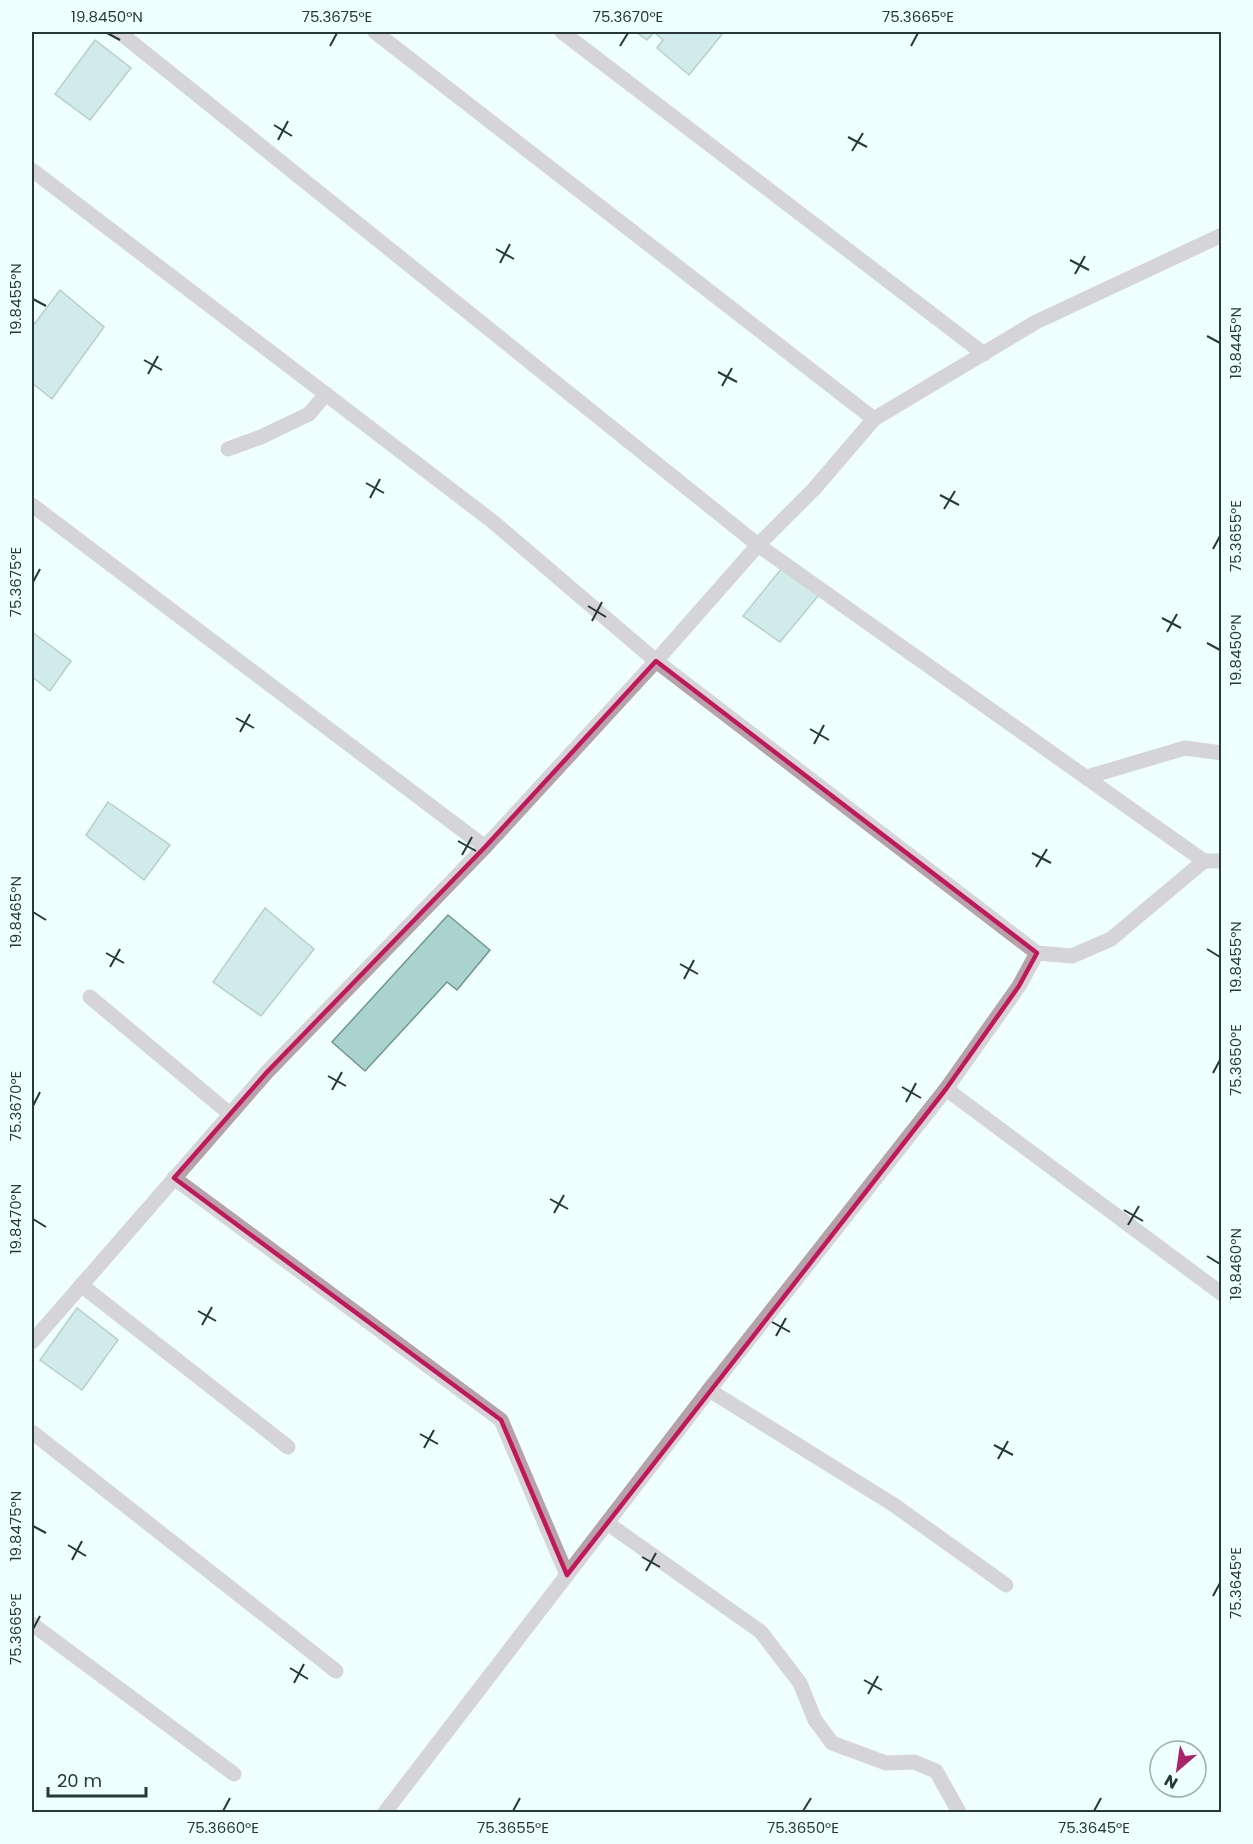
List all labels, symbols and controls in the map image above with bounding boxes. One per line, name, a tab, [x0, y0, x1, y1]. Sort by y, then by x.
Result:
text: 19.8450°N	[71, 6, 143, 27]
text: 75.3675°E	[302, 6, 372, 27]
text: 75.3670°E	[593, 6, 663, 27]
text: 75.3665°E	[882, 6, 954, 27]
text: 19.8455°N	[5, 263, 26, 335]
text: 19.8445°N	[1225, 307, 1246, 379]
text: 75.3655°E	[1225, 500, 1246, 572]
text: 75.3675°E	[5, 547, 26, 617]
text: 19.8450°N	[1225, 614, 1246, 686]
text: 19.8465°N	[5, 876, 26, 948]
text: 19.8455°N	[1225, 921, 1246, 993]
text: 75.3650°E	[1225, 1024, 1246, 1096]
text: 75.3670°E	[5, 1071, 26, 1141]
text: 19.8470°N	[5, 1184, 26, 1254]
text: 19.8460°N	[1225, 1228, 1246, 1300]
text: 19.8475°N	[5, 1491, 26, 1561]
text: 75.3645°E	[1225, 1547, 1246, 1619]
text: 75.3665°E	[5, 1593, 26, 1665]
north arrow	[1148, 1739, 1208, 1799]
scale bar	[48, 1760, 146, 1798]
text: 20 m	[57, 1768, 102, 1793]
text: N	[1160, 1769, 1182, 1795]
text: 75.3660°E	[187, 1817, 259, 1838]
text: 75.3655°E	[477, 1817, 549, 1838]
text: 75.3650°E	[767, 1817, 839, 1838]
text: 75.3645°E	[1058, 1817, 1130, 1838]

